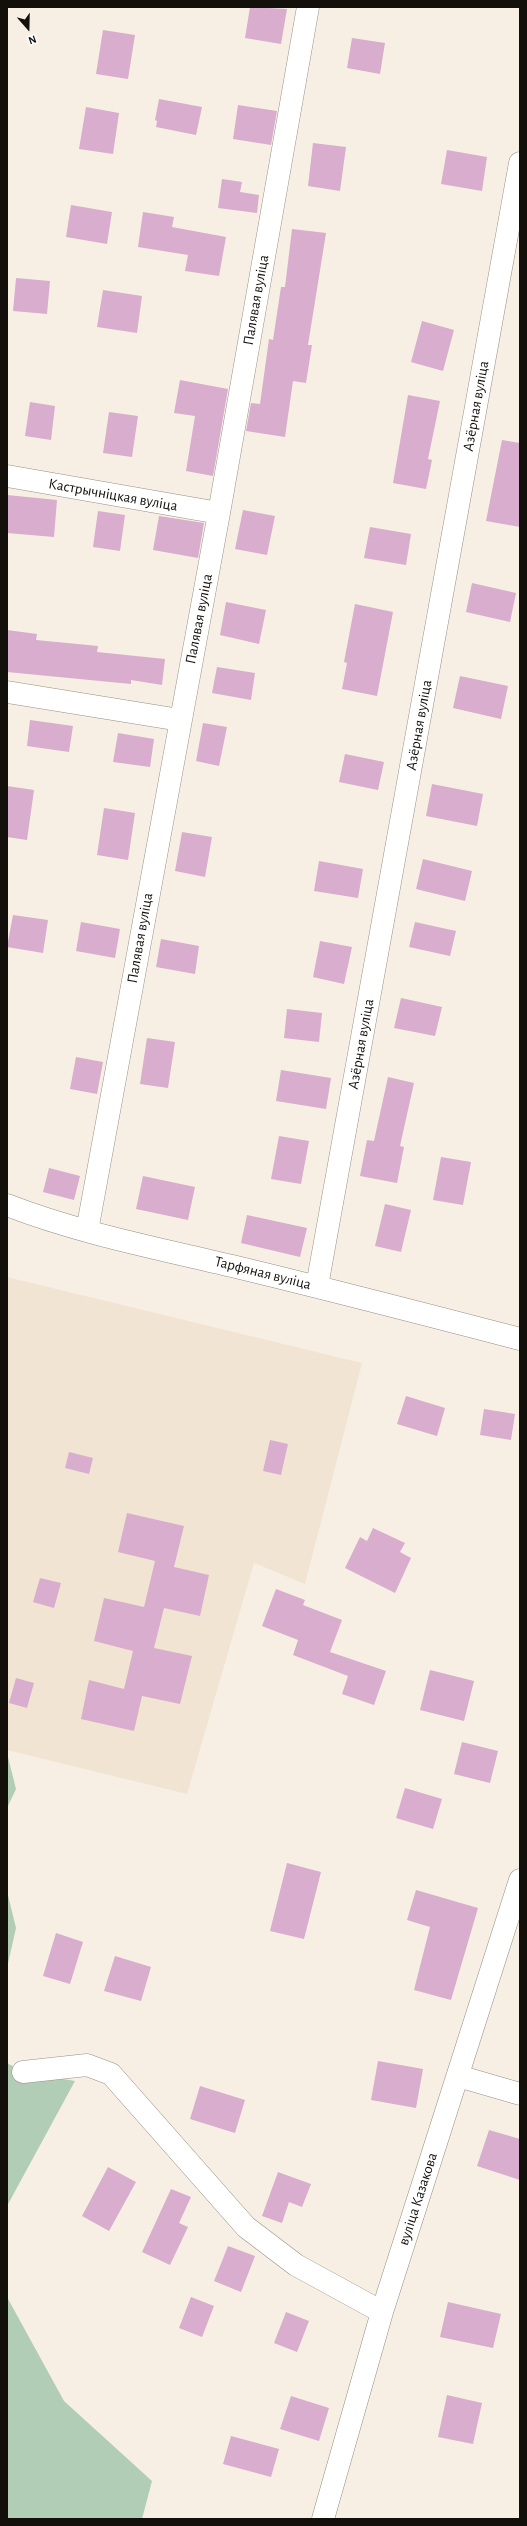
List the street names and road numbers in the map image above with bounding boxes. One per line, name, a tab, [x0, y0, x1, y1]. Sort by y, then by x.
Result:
street label: Палявая вуліца	[239, 253, 273, 347]
street label: Азёрная вуліца	[459, 359, 493, 453]
street label: Кастрычніцкая вуліца	[47, 475, 179, 515]
street label: Палявая вуліца	[181, 572, 217, 666]
street label: Азёрная вуліца	[402, 678, 436, 772]
street label: Палявая вуліца	[123, 891, 157, 985]
street label: Азёрная вуліца	[344, 997, 378, 1091]
street label: Тарфяная вуліца	[213, 1252, 313, 1294]
street label: вуліца Казакова	[395, 2150, 441, 2248]

